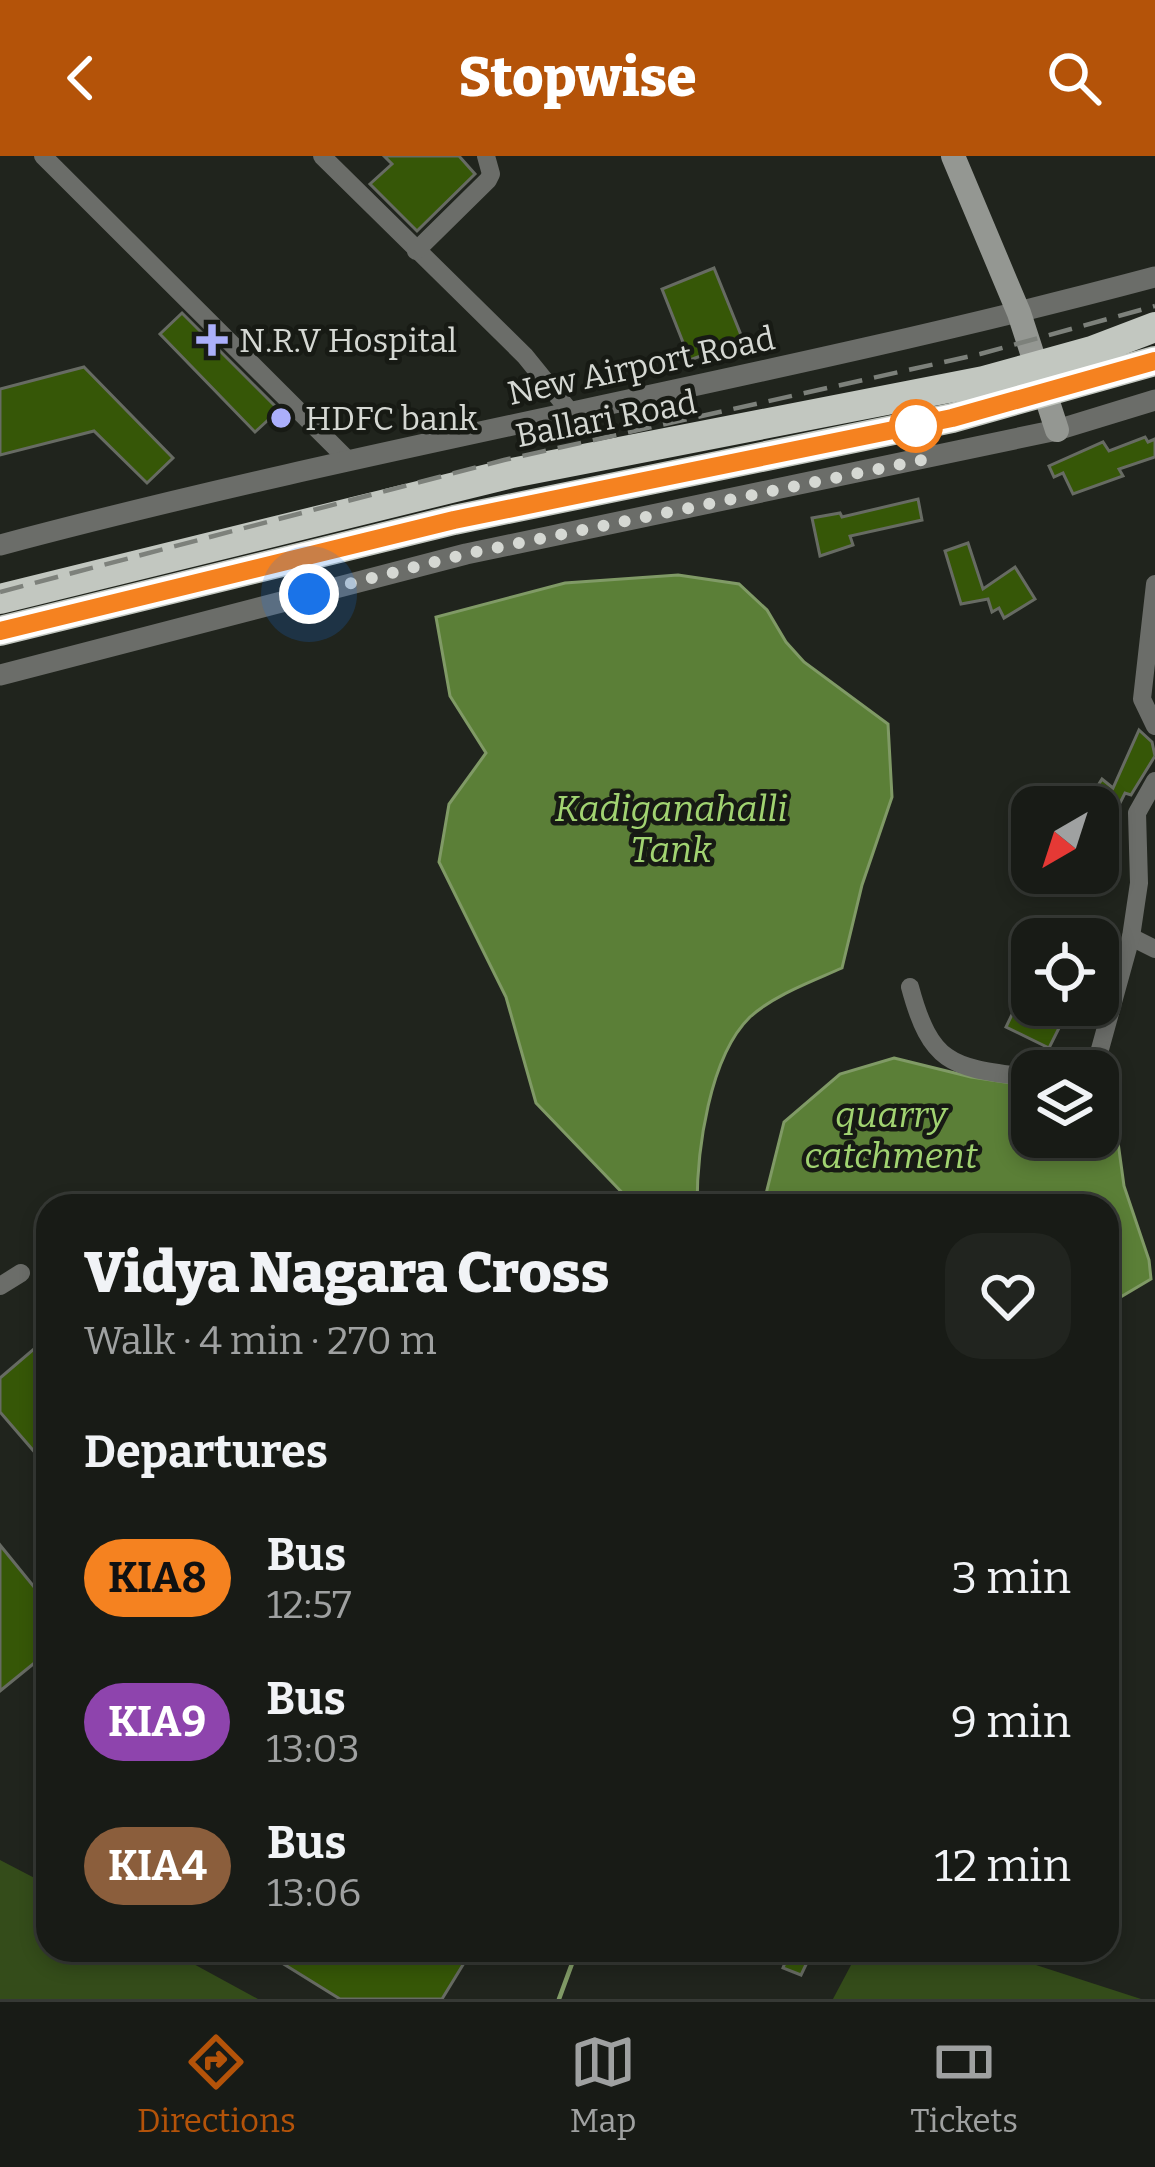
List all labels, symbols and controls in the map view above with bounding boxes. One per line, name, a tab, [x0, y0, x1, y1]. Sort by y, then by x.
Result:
icon: back	[48, 45, 114, 111]
icon: search	[1041, 45, 1107, 111]
text: Stopwise	[459, 46, 696, 110]
street label: New Airport Road	[504, 318, 778, 414]
place label: N.R.V Hospital	[239, 321, 457, 361]
marker: N.R.V Hospital	[196, 324, 228, 356]
street label: Ballari Road	[512, 382, 700, 456]
place label: HDFC bank	[305, 399, 478, 439]
unlabelled marker	[891, 401, 941, 451]
marker: HDFC bank	[268, 405, 294, 431]
your location	[279, 564, 339, 624]
north arrow	[1011, 786, 1119, 894]
map controls	[1011, 786, 1119, 1158]
water label: Kadiganahalli Tank	[555, 787, 788, 872]
button: locate	[1011, 918, 1119, 1026]
button: layers	[1011, 1050, 1119, 1158]
water label: quarry catchment	[805, 1093, 979, 1178]
button: heart	[945, 1233, 1071, 1359]
text: Vidya Nagara Cross	[84, 1239, 609, 1307]
text: Walk · 4 min · 270 m	[84, 1318, 437, 1364]
text: Departures	[84, 1425, 328, 1479]
text: Bus	[267, 1528, 346, 1582]
text: 3 min	[952, 1551, 1071, 1605]
text: KIA8	[108, 1553, 207, 1603]
text: 12:57	[267, 1582, 352, 1628]
text: Bus	[266, 1672, 346, 1726]
text: 9 min	[951, 1695, 1071, 1749]
text: KIA9	[108, 1697, 206, 1747]
text: 13:03	[266, 1726, 360, 1772]
text: Bus	[267, 1816, 346, 1870]
text: 12 min	[934, 1839, 1071, 1893]
text: KIA4	[108, 1841, 207, 1891]
text: 13:06	[267, 1870, 361, 1916]
tab: Directions	[137, 2029, 296, 2141]
tab: Map	[570, 2029, 636, 2141]
tab: Tickets	[910, 2029, 1018, 2141]

